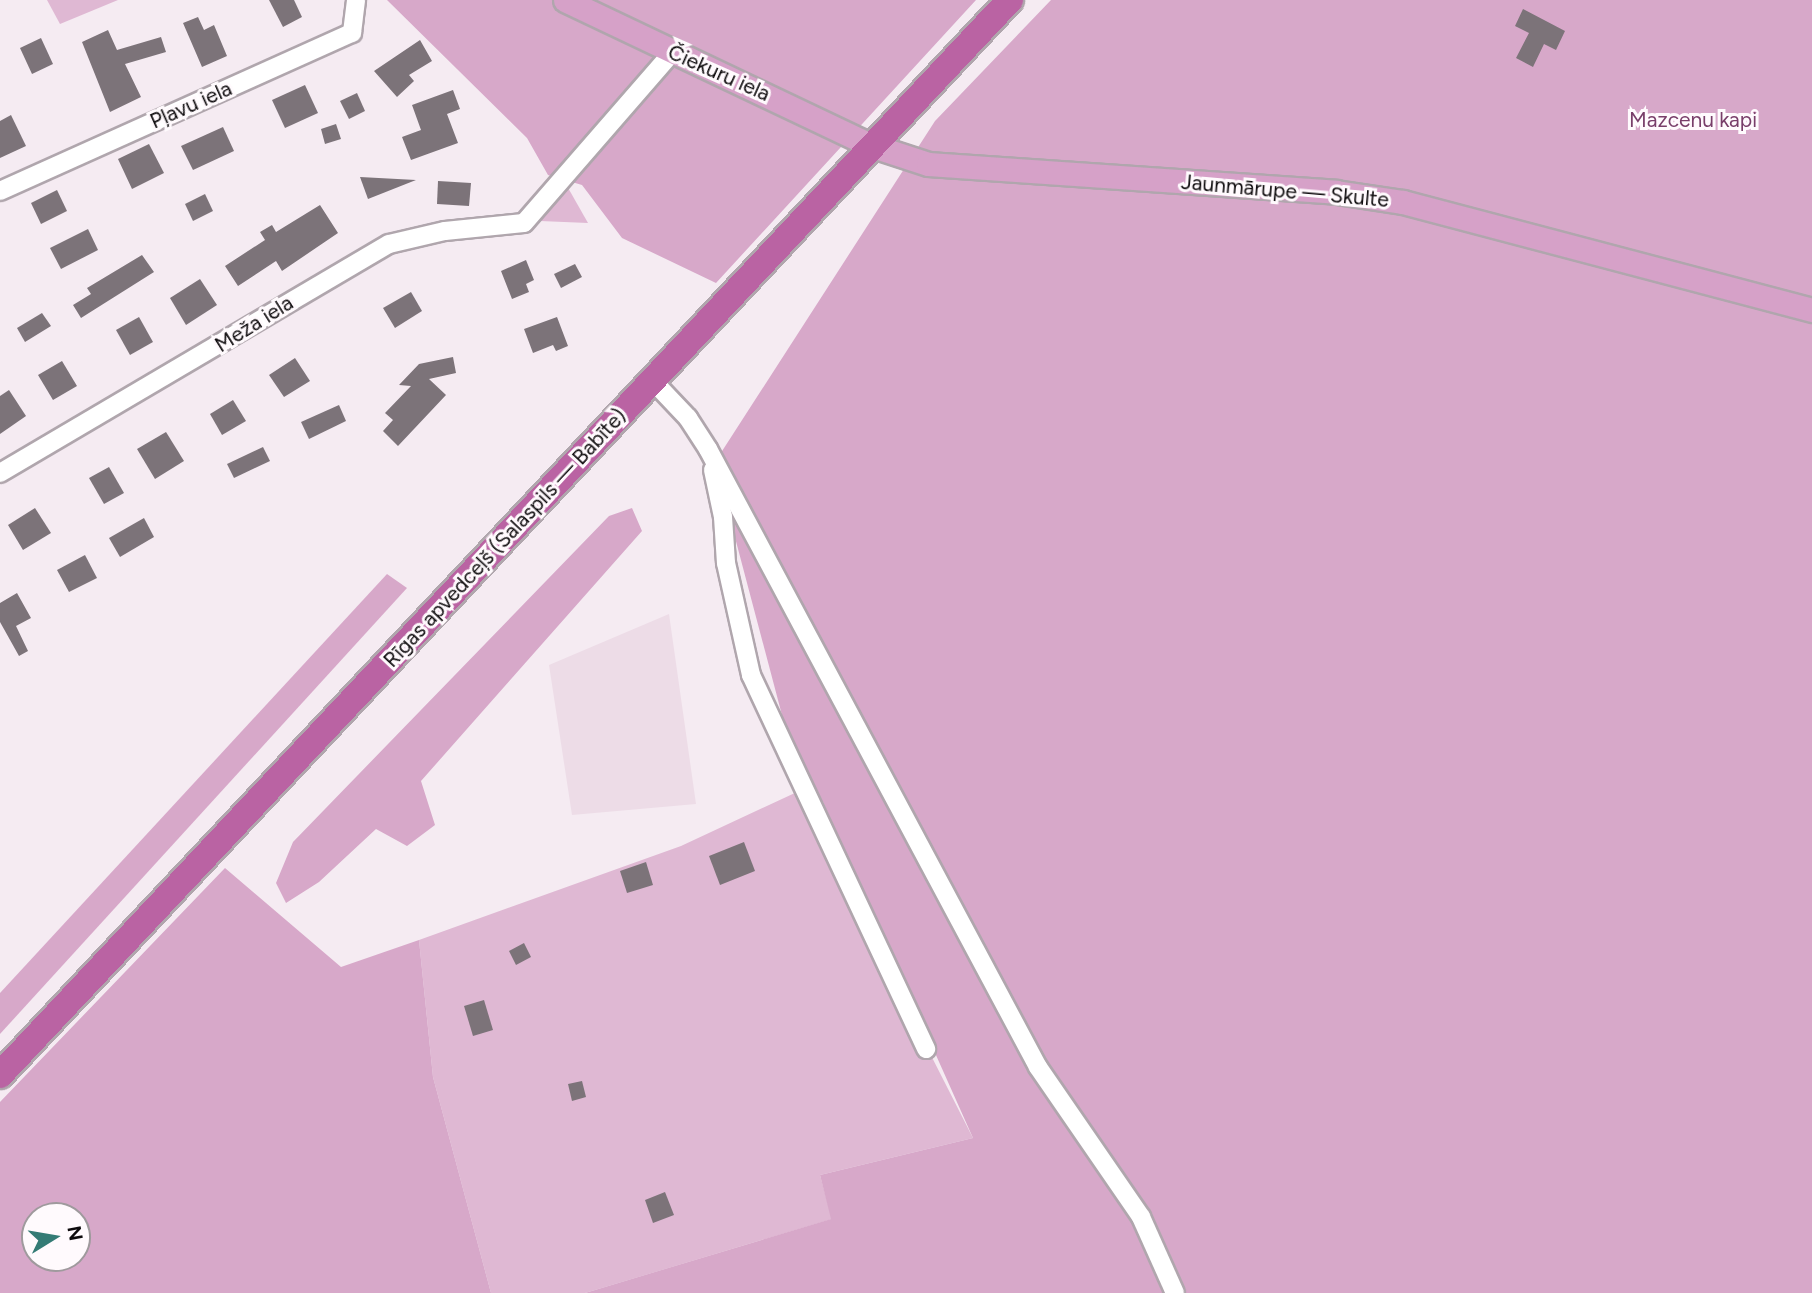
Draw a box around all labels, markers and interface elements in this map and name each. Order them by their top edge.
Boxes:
street label: Čiekuru iela [664,39,774,107]
street label: Pļavu iela [146,76,236,134]
park label: Mazcenu kapi [1629,107,1757,133]
street label: Jaunmārupe — Skulte [1180,169,1390,213]
street label: Meža iela [210,290,298,358]
street label: Rīgas apvedceļš (Salaspils — Babīte) [378,403,632,673]
north arrow [21,1202,91,1272]
text: N [62,1224,88,1243]

